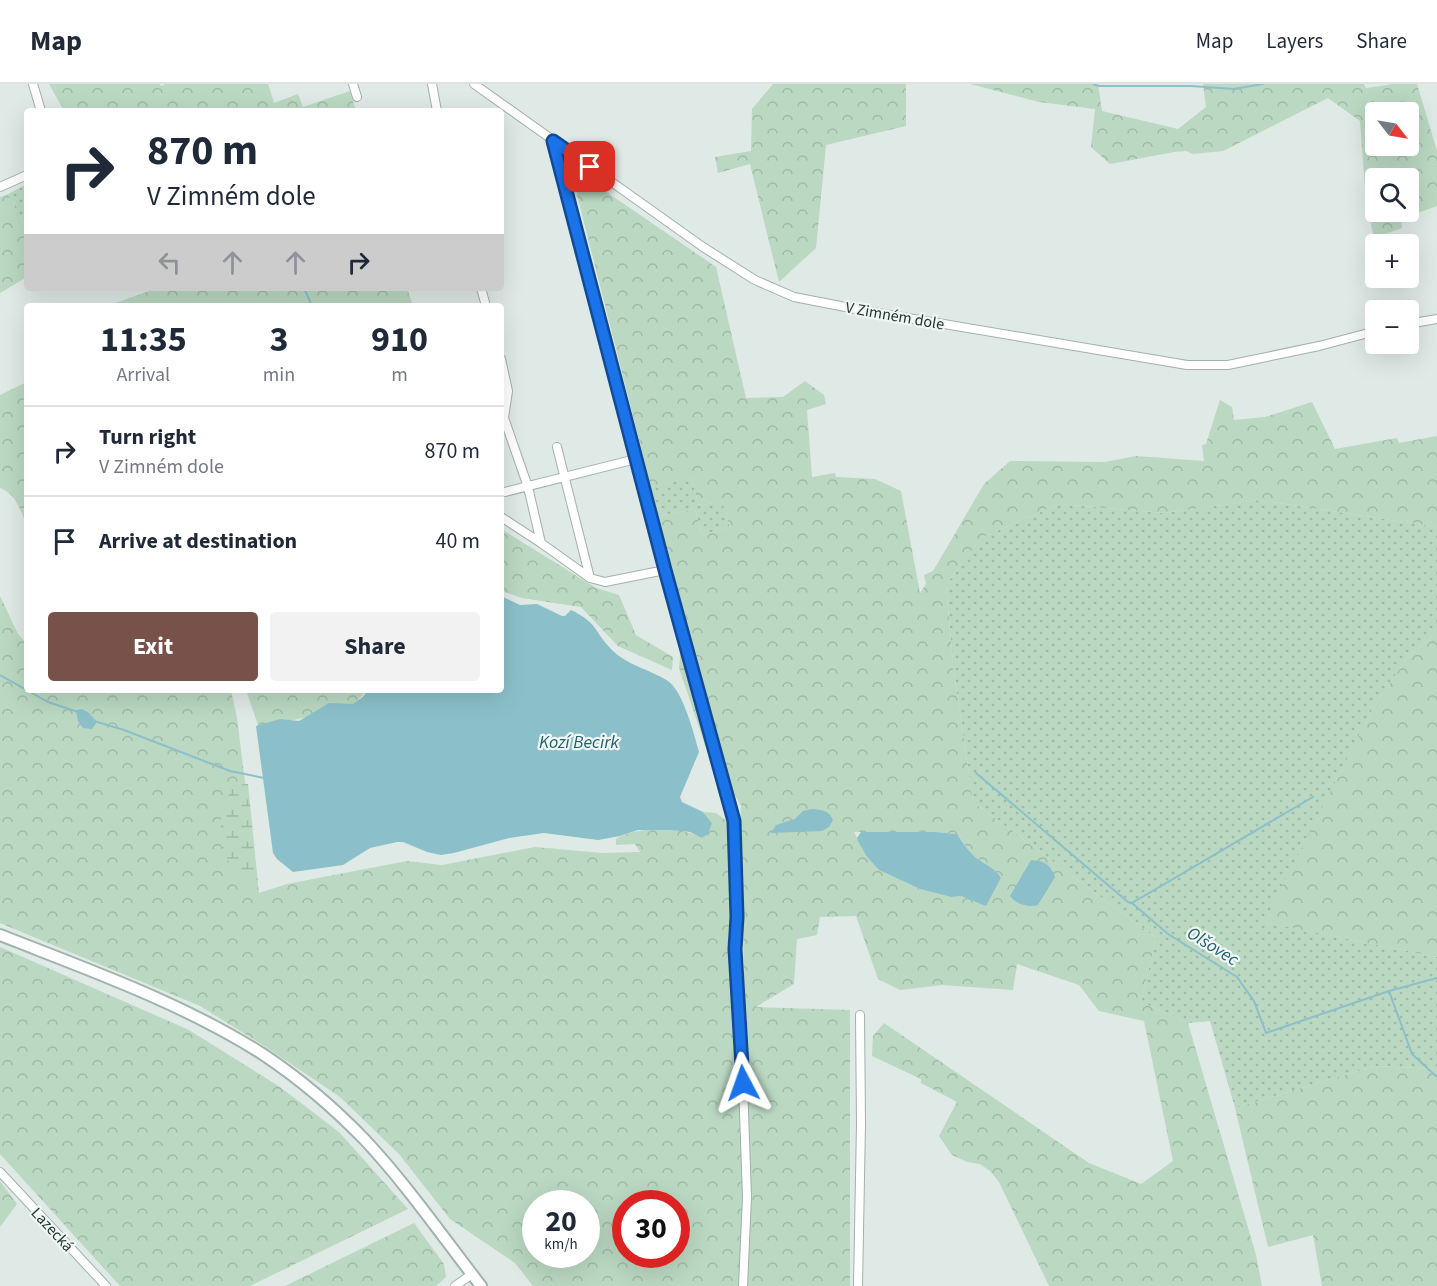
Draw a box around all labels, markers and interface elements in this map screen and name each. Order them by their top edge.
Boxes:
text: Map [30,21,82,61]
text: Map [1196,26,1233,56]
text: Layers [1266,26,1323,56]
text: Share [1356,26,1407,56]
north arrow [1365,102,1419,156]
map controls [1365,102,1419,354]
text: 870 m [147,121,258,181]
icon: right [48,132,126,210]
pin [564,141,615,192]
icon: arrive [573,150,606,183]
button: search [1365,168,1419,222]
text: V Zimném dole [147,177,316,216]
button: + [1365,234,1419,288]
icon: left [153,246,186,279]
icon: ahead [216,246,249,279]
icon: ahead [279,246,312,279]
icon: right [342,246,375,279]
street label: V Zimném dole [844,296,946,336]
button: − [1365,300,1419,354]
text: 11:35 [100,314,187,365]
text: 3 [269,314,288,365]
text: 910 [371,314,428,365]
text: Arrival [116,361,170,389]
text: min [263,361,295,389]
text: m [391,361,408,389]
text: Turn right [99,421,196,453]
icon: right [48,435,81,468]
text: 870 m [425,435,480,467]
text: V Zimném dole [99,453,224,481]
icon: arrive [48,525,81,558]
text: Arrive at destination [99,525,297,557]
text: 40 m [435,525,480,557]
button: Exit [48,612,258,681]
button: Share [270,612,480,681]
water label: Kozí Becirk [539,730,619,755]
water label: Olšovec [1182,921,1244,972]
position arrow [711,1051,775,1115]
speed limit sign: 30 [612,1190,690,1268]
text: 20 [545,1200,577,1243]
street label: Lazecká [26,1203,79,1257]
text: km/h [544,1234,578,1255]

